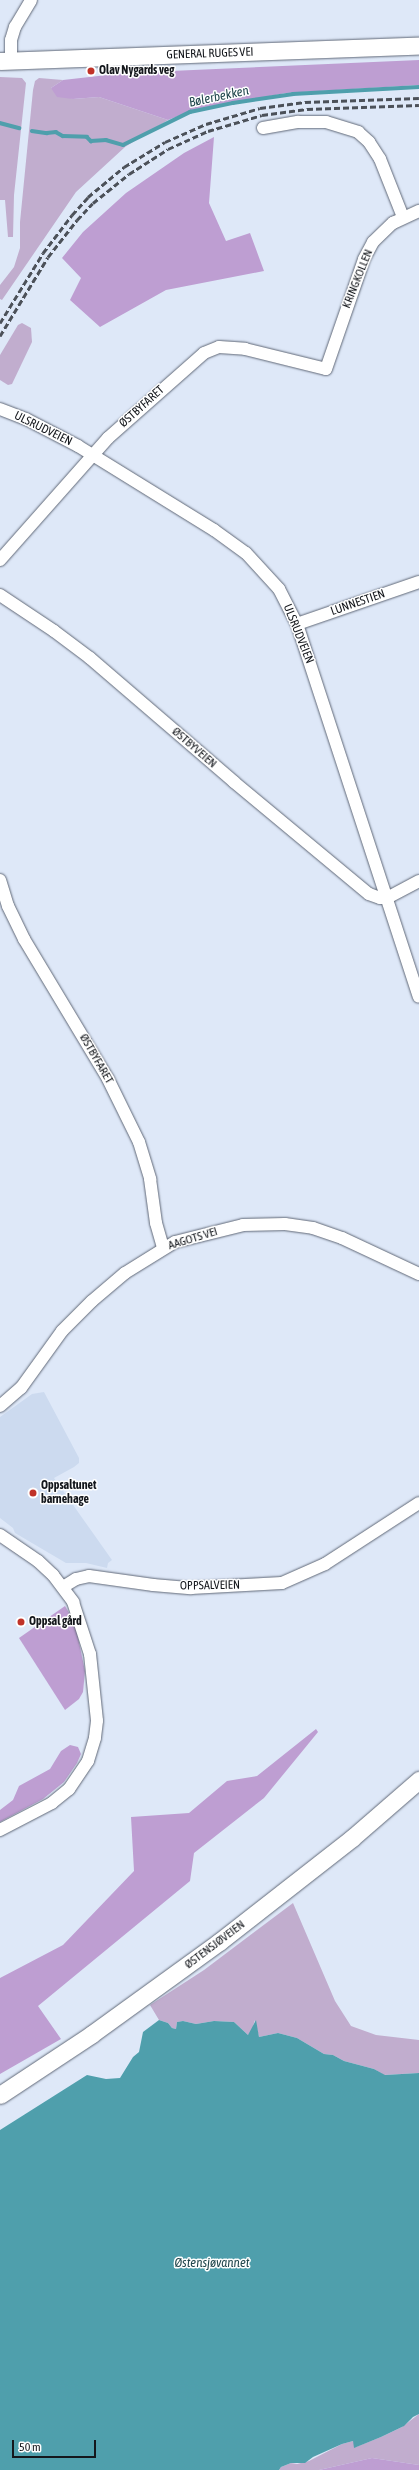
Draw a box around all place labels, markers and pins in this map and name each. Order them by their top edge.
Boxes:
place label: Olav Nygards veg [99,64,174,78]
marker: Olav Nygards veg [86,66,96,76]
place label: Oppsaltunet barnehage [41,1479,96,1507]
marker: Oppsaltunet barnehage [28,1488,38,1498]
place label: Oppsal gård [29,1615,82,1629]
marker: Oppsal gård [16,1617,26,1627]

